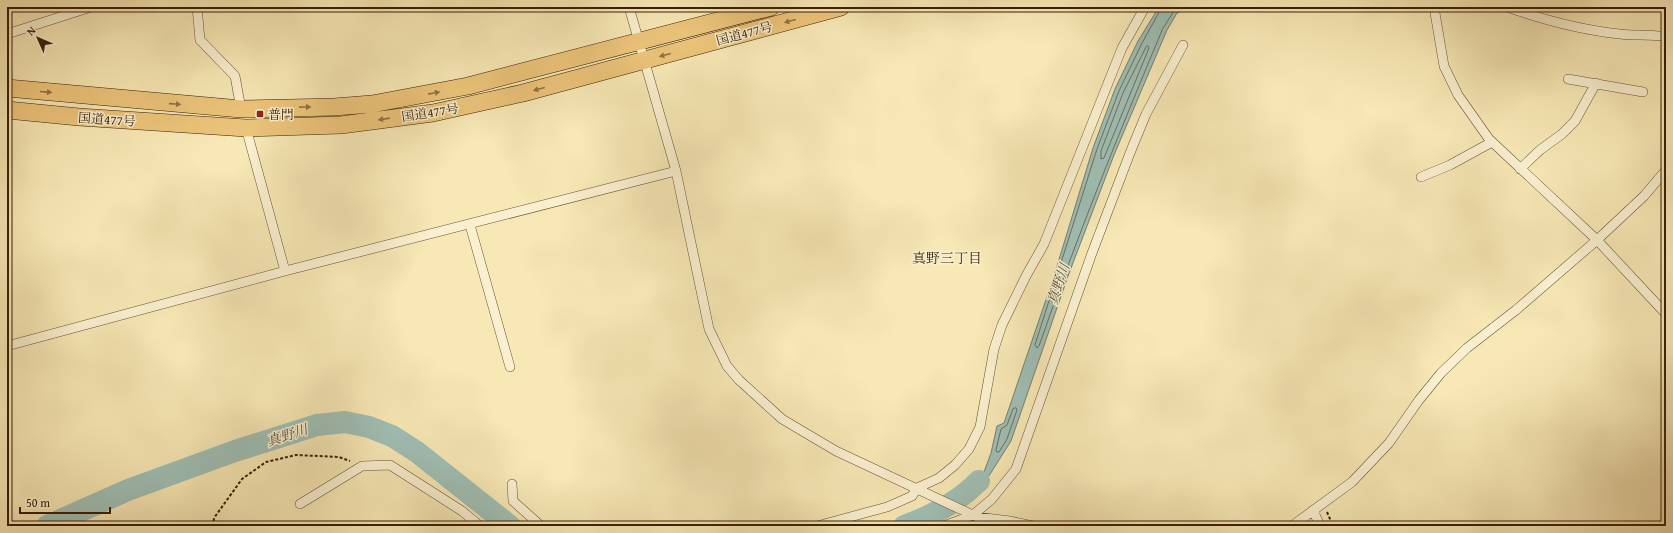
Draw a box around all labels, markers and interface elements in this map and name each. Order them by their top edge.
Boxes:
street label: 国道477号 [714,17,774,50]
north arrow [18,18,58,58]
one-way arrow [784,18,796,24]
text: N [23,22,40,39]
one-way arrow [658,52,670,58]
one-way arrow [533,86,545,92]
one-way arrow [40,89,52,95]
one-way arrow [428,90,440,96]
street label: 国道477号 [400,99,460,126]
one-way arrow [169,100,181,107]
one-way arrow [299,104,311,111]
place label: 普門 [268,105,294,124]
street label: 国道477号 [77,108,136,131]
marker: 普門 [255,109,265,119]
one-way arrow [378,116,390,122]
district label: 真野三丁目 [912,248,982,268]
water label: 真野川 [1042,259,1075,307]
water label: 真野川 [264,418,312,451]
scale bar [20,489,110,515]
text: 50 m [26,494,50,511]

